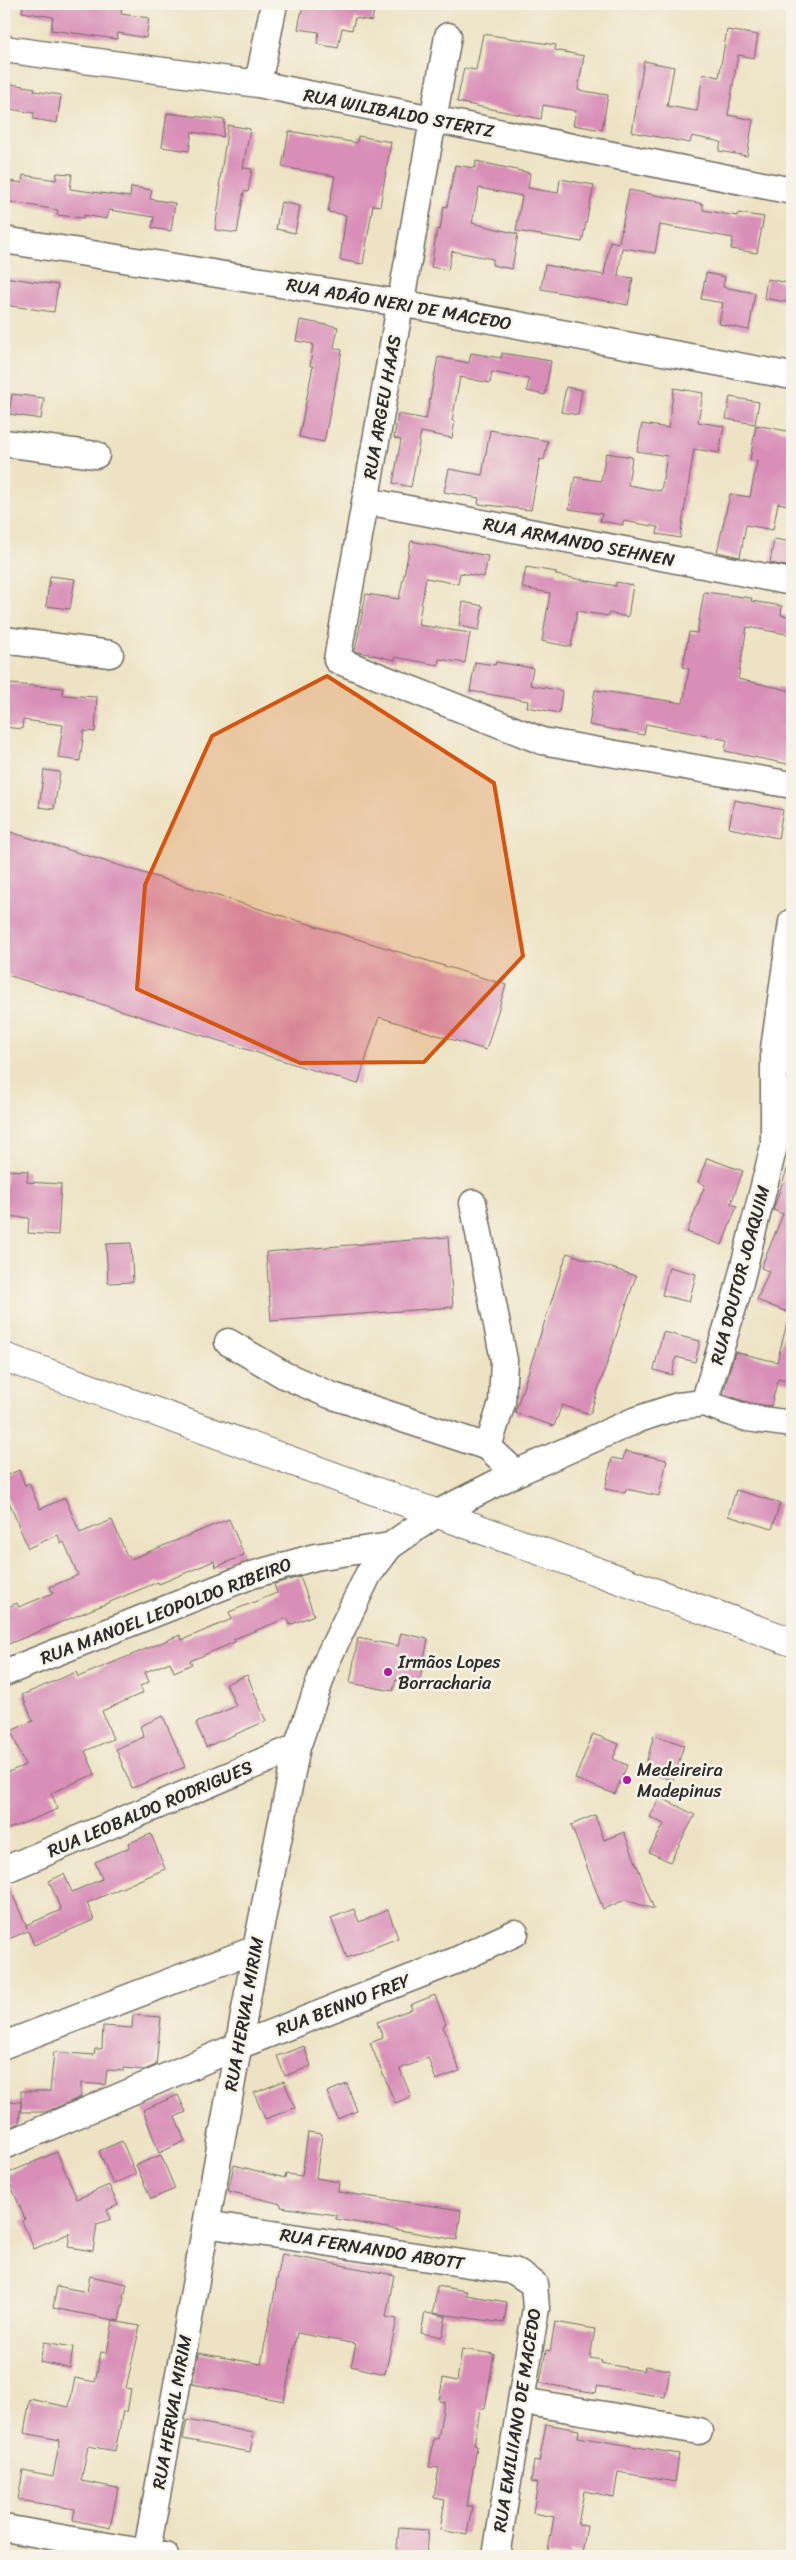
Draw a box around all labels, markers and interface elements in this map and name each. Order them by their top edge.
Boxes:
street label: RUA WILIBALDO STERTZ [301,79,498,147]
street label: RUA ADÃO NERI DE MACEDO [284,268,514,340]
street label: RUA ARGEU HAAS [354,332,410,482]
street label: RUA ARMANDO SEHNEN [480,508,678,576]
street label: RUA DOUTOR JOAQUIM [701,1181,779,1368]
street label: RUA MANOEL LEOPOLDO RIBEIRO [35,1548,297,1674]
place label: Irmãos Lopes Borracharia [397,1646,501,1699]
marker: Irmãos Lopes Borracharia [382,1666,394,1678]
street label: RUA LEOBALDO RODRIGUES [42,1751,258,1867]
place label: Medeireira Madepinus [637,1754,723,1807]
marker: Medeireira Madepinus [621,1774,633,1786]
street label: RUA HERVAL MIRIM [215,1934,273,2094]
street label: RUA BENNO FREY [271,1964,416,2045]
street label: RUA FERNANDO ABOTT [278,2219,467,2280]
street label: RUA EMILIIANO DE MACEDO [483,2306,551,2534]
street label: RUA HERVAL MIRIM [143,2332,201,2492]

